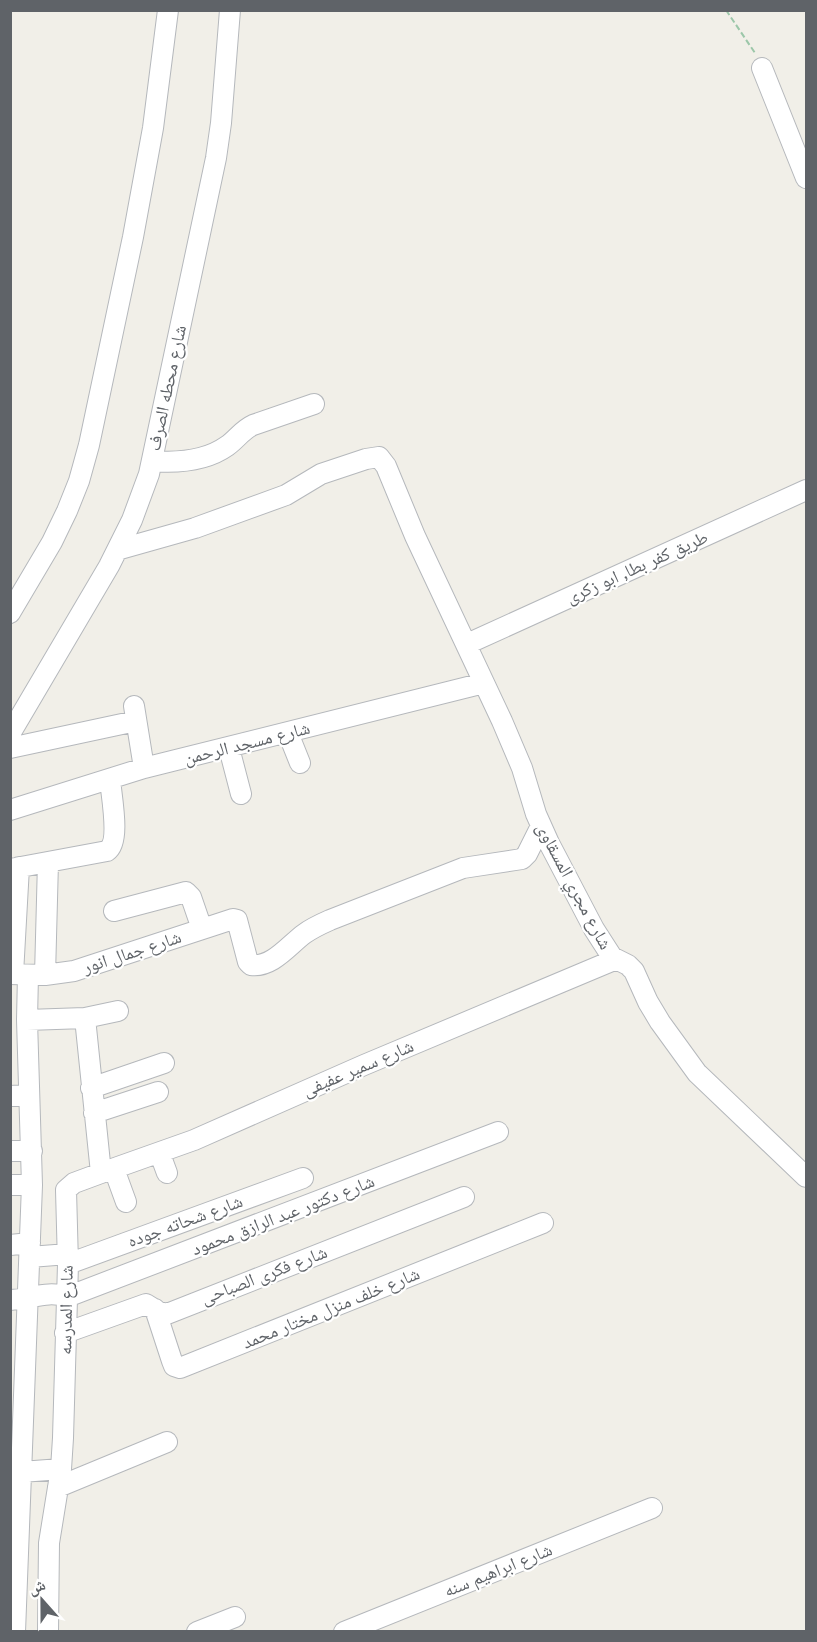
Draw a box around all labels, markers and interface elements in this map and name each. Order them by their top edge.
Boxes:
street label: شارع محطه الصرف [143,323,191,453]
street label: طريق كفر بطا, ابو زكرى [563,526,711,608]
street label: شارع مسجد الرحمن [182,717,312,769]
street label: شارع مجري المسقاوى [528,819,617,955]
street label: شارع جمال انور [79,926,184,979]
street label: شارع سمير عفيفى [299,1035,417,1101]
street label: شارع دكتور عبد الرازق محمود [188,1170,378,1260]
street label: شارع شحاته جوده [124,1190,246,1252]
street label: شارع فكرى الصباحى [198,1241,330,1309]
street label: شارع خلف منزل مختار محمد [239,1262,423,1354]
street label: شارع المدرسه [54,1265,78,1355]
street label: شارع ابراهيم سنه [441,1538,556,1603]
north arrow [12,1570,72,1630]
text: ش [25,1575,49,1599]

